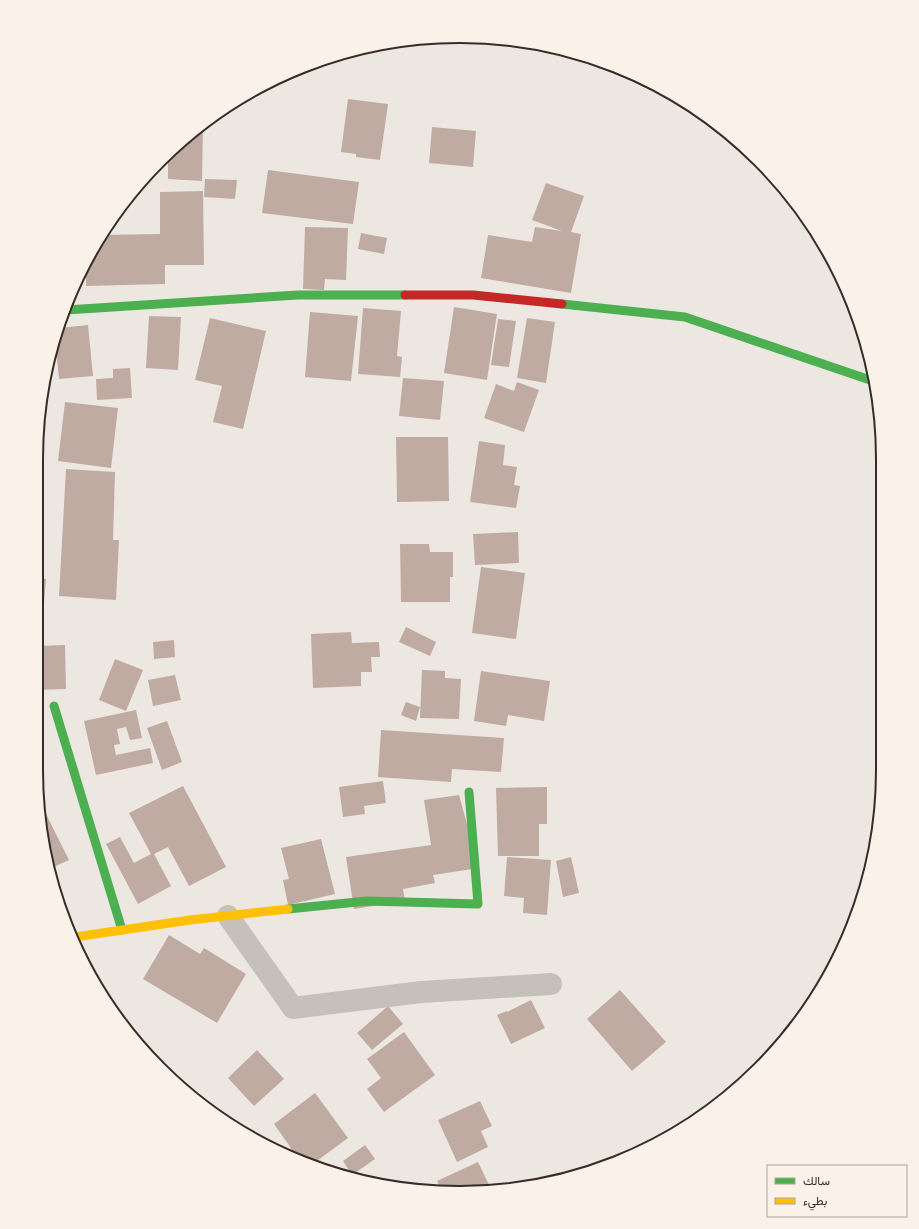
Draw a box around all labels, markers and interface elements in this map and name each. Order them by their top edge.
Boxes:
legend [767,1165,907,1217]
text: سالك [803,1173,830,1188]
text: بطيء [803,1193,827,1211]

